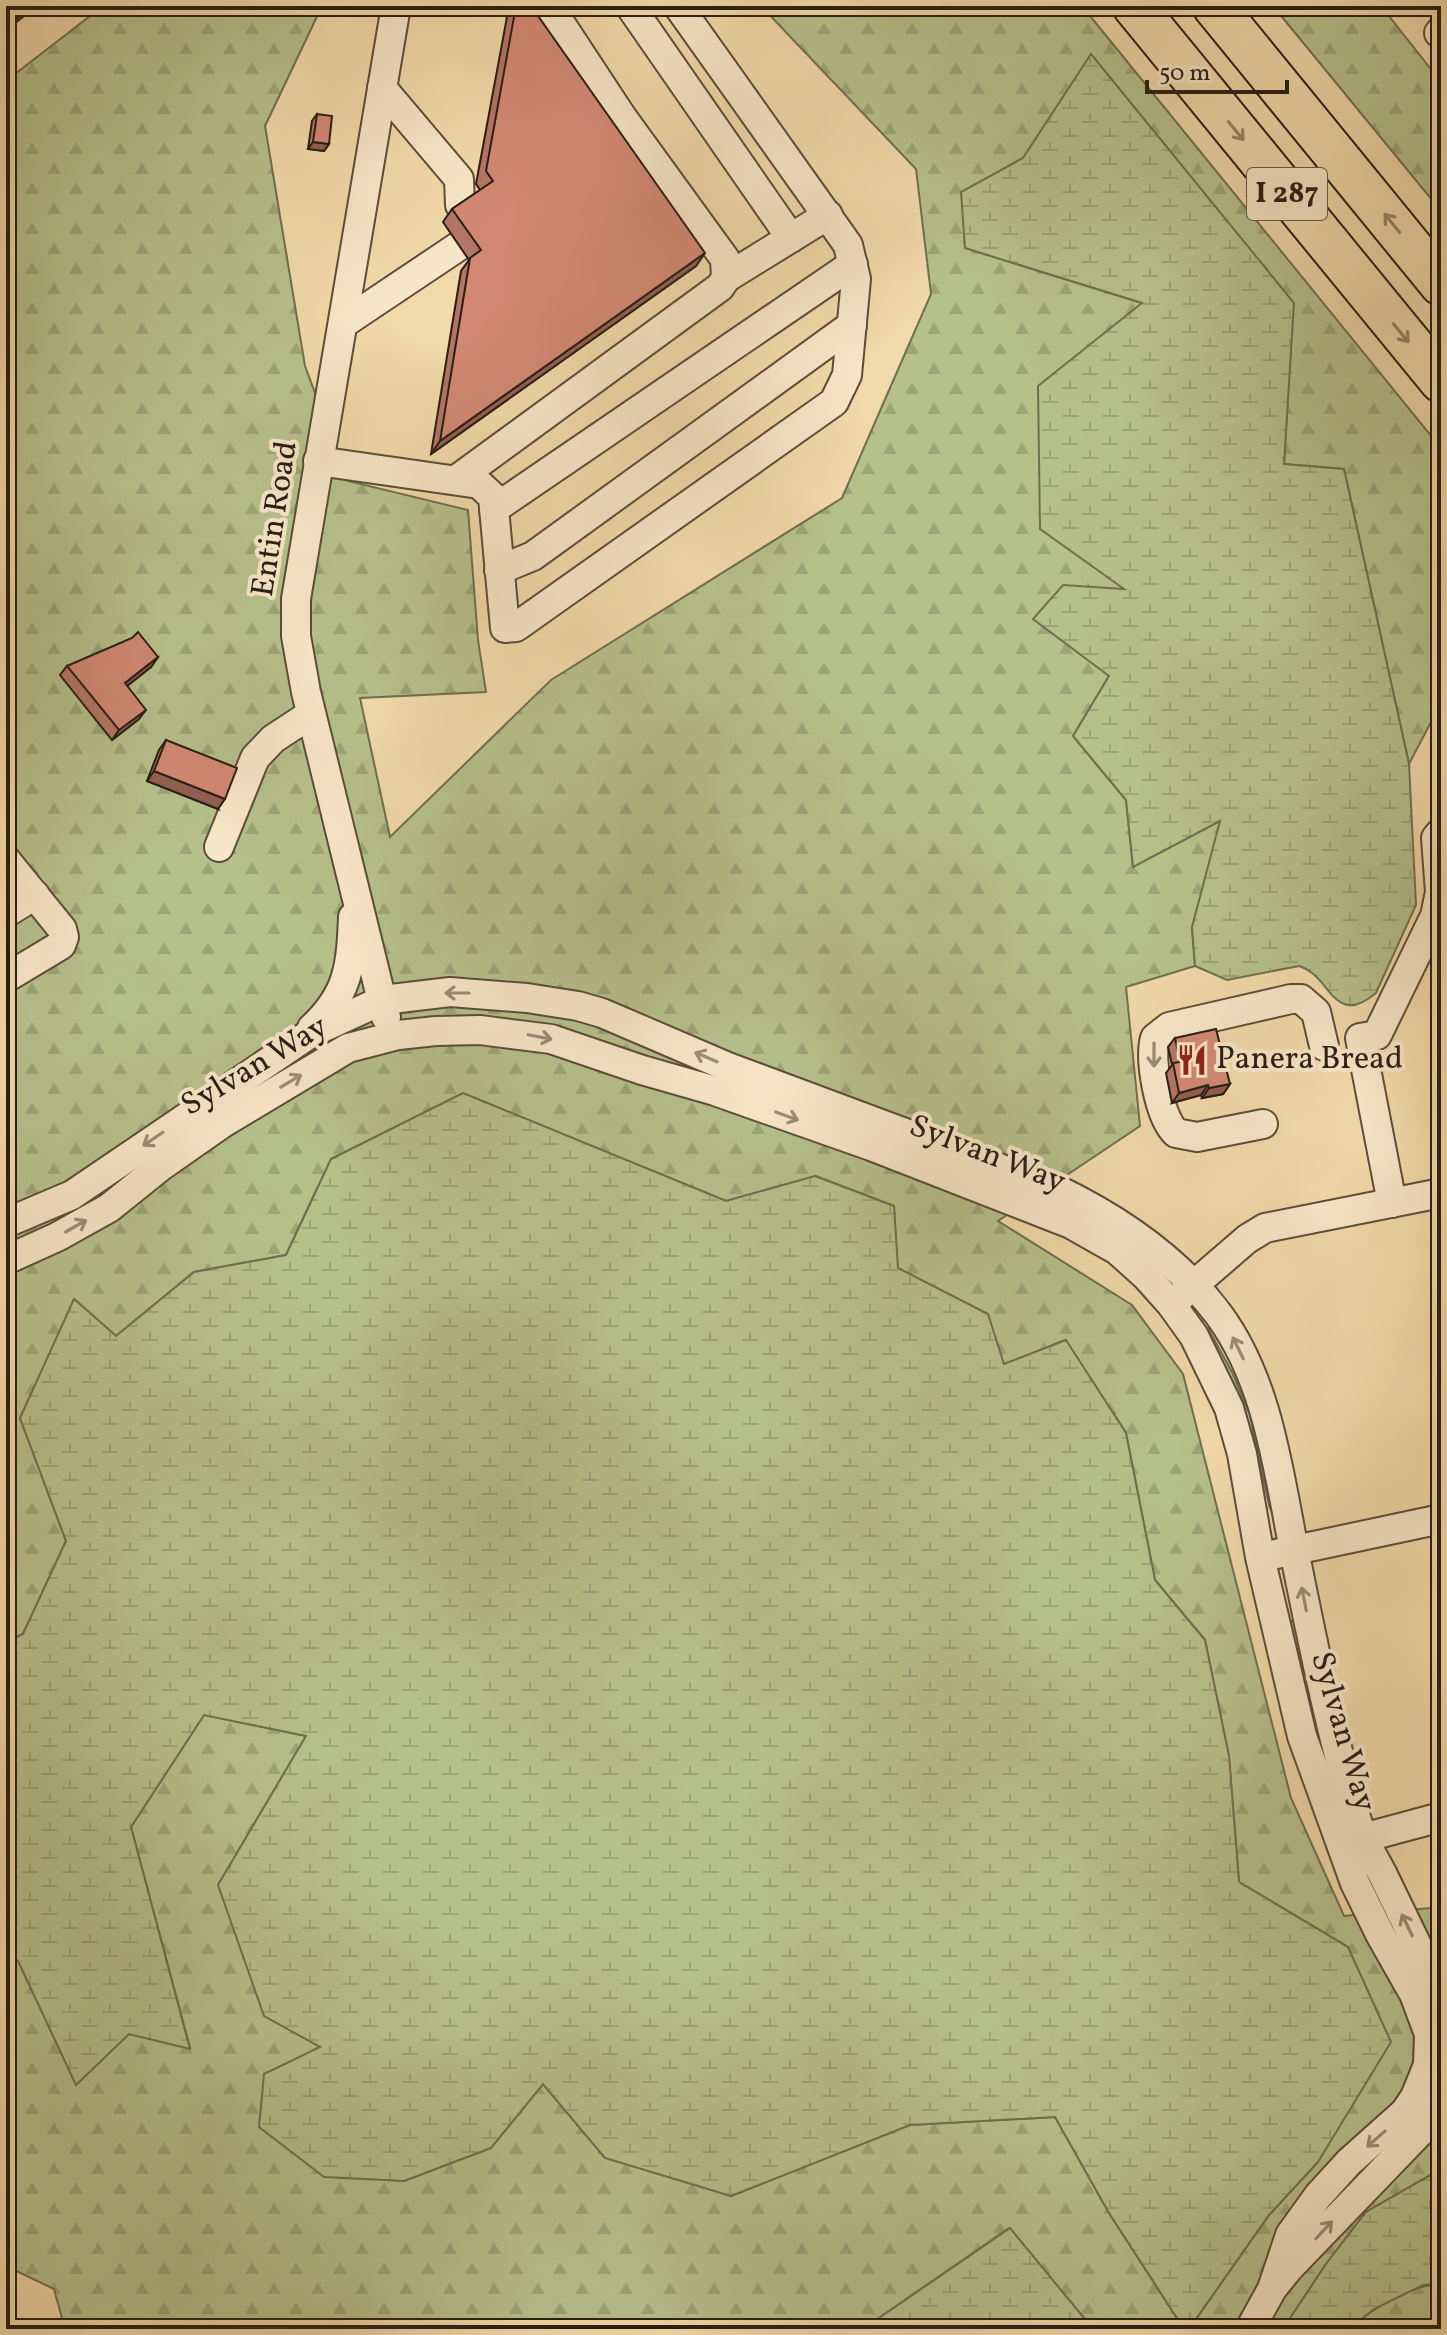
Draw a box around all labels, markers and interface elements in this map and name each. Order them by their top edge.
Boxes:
scale bar [1147,44,1287,94]
text: 50 m [1159,57,1211,91]
one-way arrow [1227,121,1245,142]
road number: I 287 [1247,168,1327,220]
one-way arrow [1383,213,1401,234]
one-way arrow [1392,322,1410,342]
street label: Entin Road [242,438,310,600]
one-way arrow [444,985,471,1001]
street label: Sylvan Way [173,1006,337,1128]
one-way arrow [527,1030,552,1045]
place label: Panera Bread [1216,1038,1403,1082]
one-way arrow [1147,1041,1162,1068]
restaurant icon: Panera Bread [1175,1043,1209,1077]
one-way arrow [694,1049,719,1064]
one-way arrow [279,1072,302,1088]
street label: Sylvan Way [903,1105,1071,1205]
one-way arrow [774,1110,799,1125]
one-way arrow [142,1131,164,1147]
one-way arrow [64,1218,87,1234]
one-way arrow [1230,1337,1245,1361]
one-way arrow [1296,1587,1311,1612]
street label: Sylvan Way [1298,1647,1386,1817]
one-way arrow [1399,1914,1414,1938]
one-way arrow [1367,2130,1387,2148]
one-way arrow [1314,2220,1333,2240]

